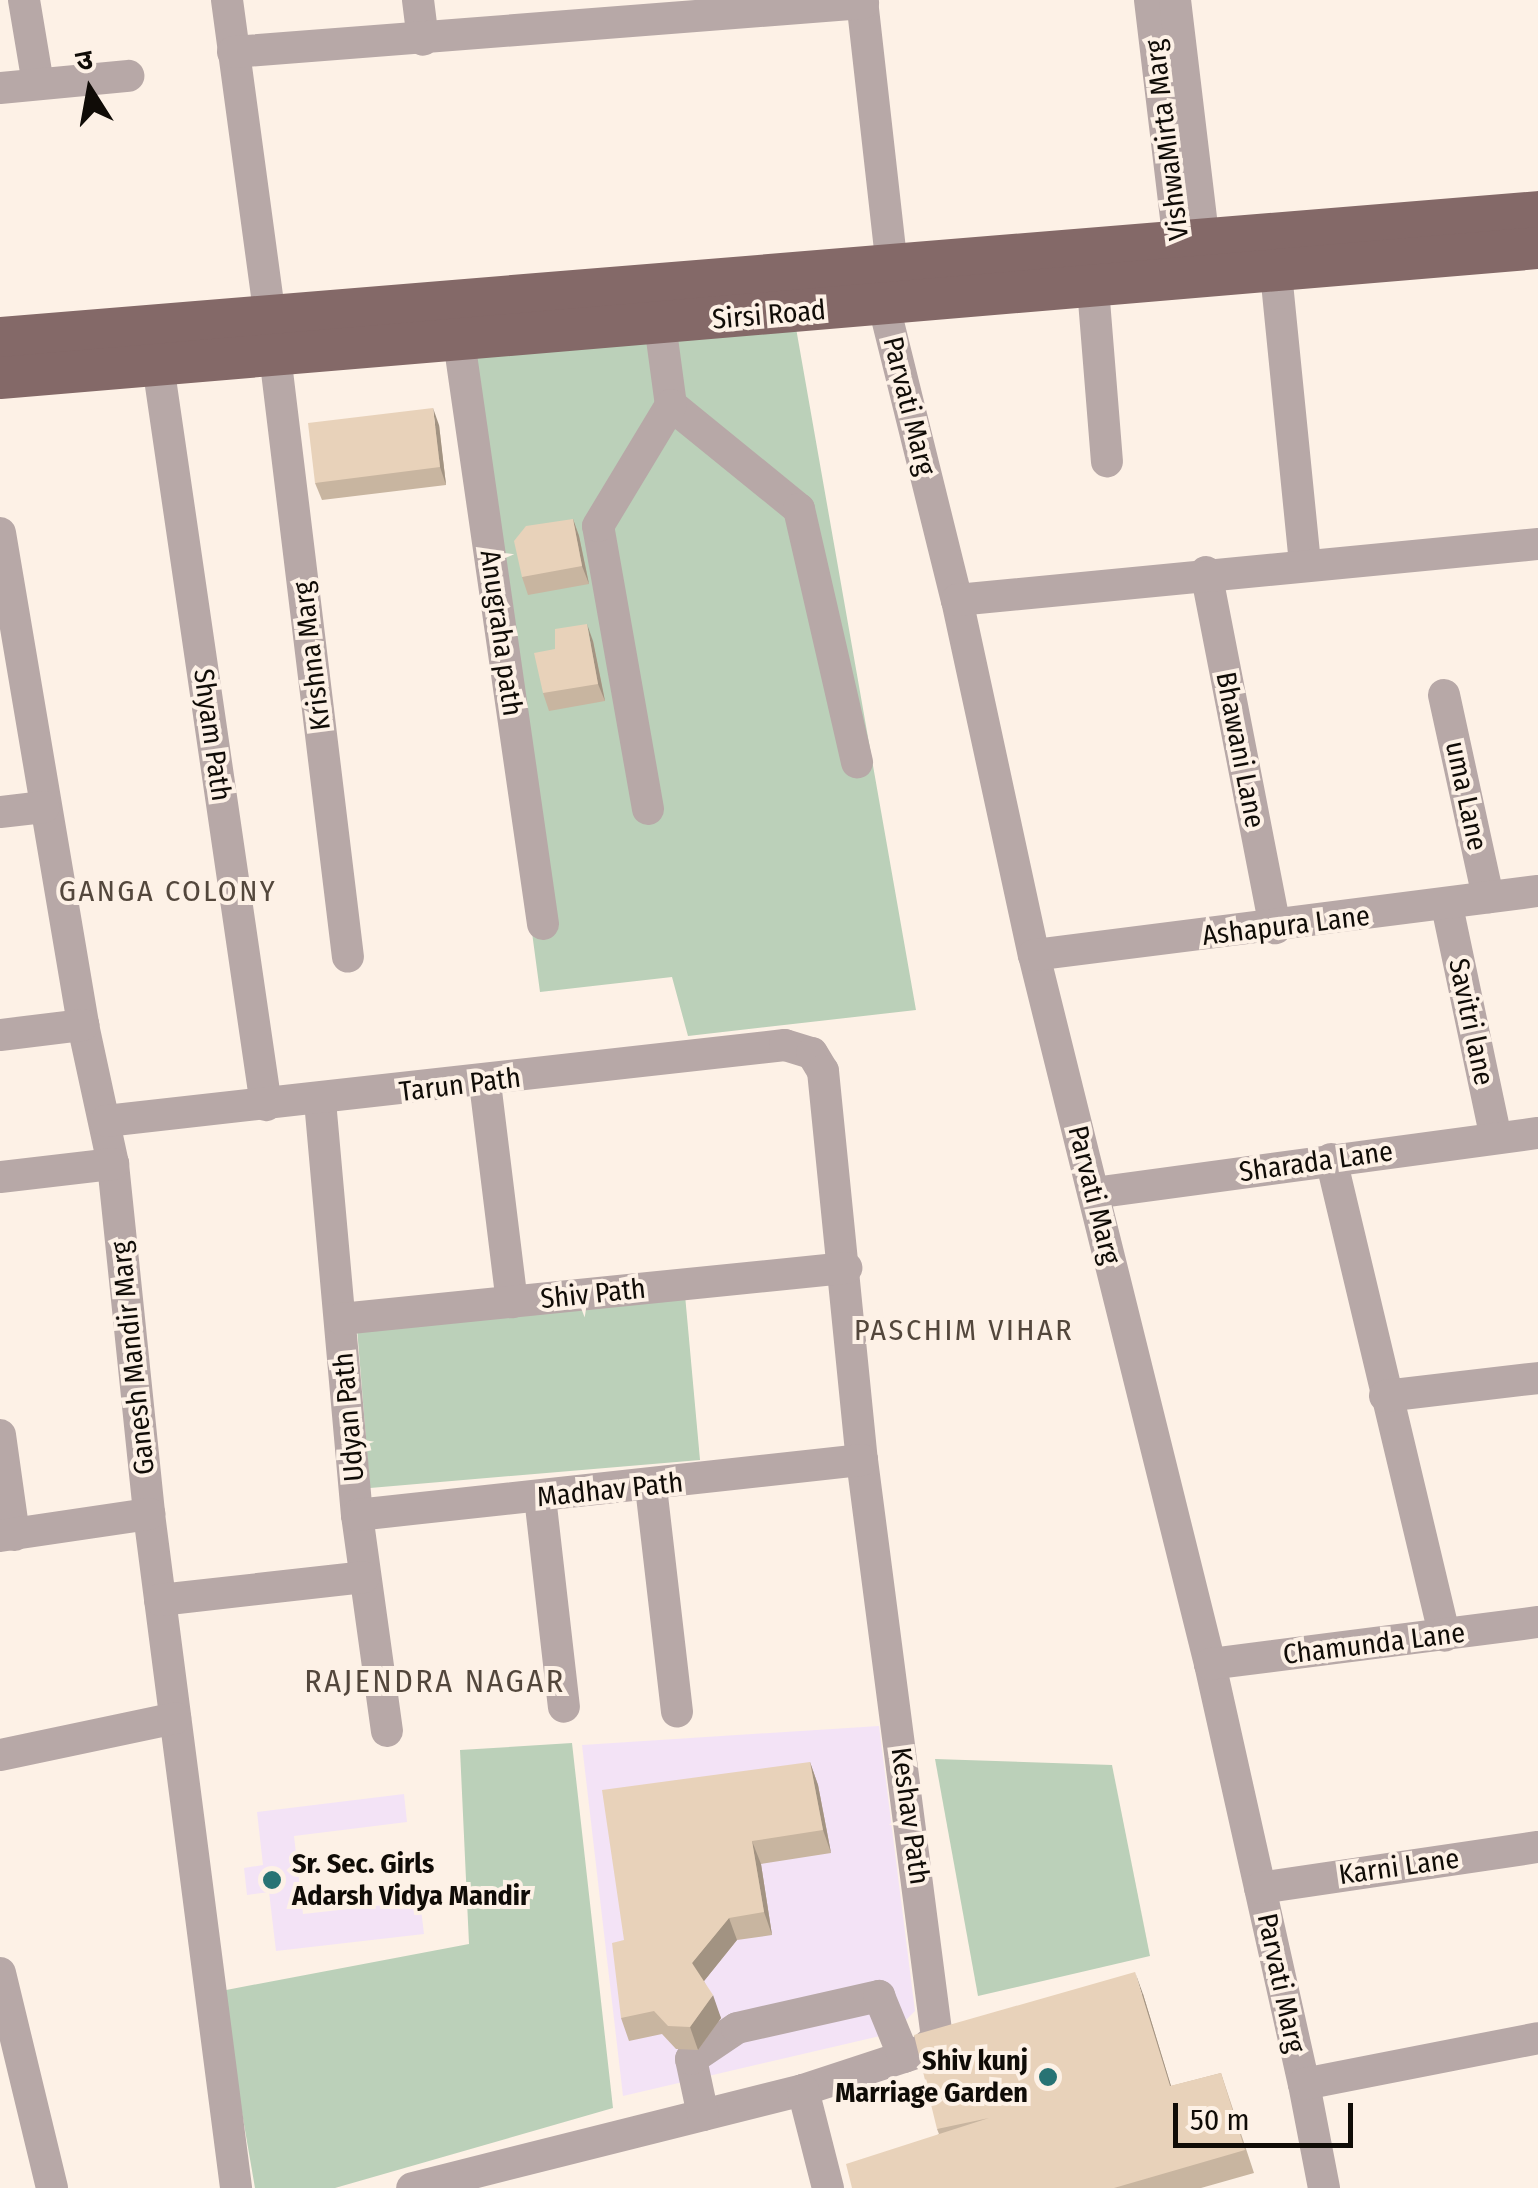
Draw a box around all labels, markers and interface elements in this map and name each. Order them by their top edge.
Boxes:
street label: VishwaMirta Marg [1138,38,1196,242]
north arrow [40,40,140,140]
text: उ [73,42,95,78]
street label: Sirsi Road [711,293,827,337]
street label: Parvati Marg [876,333,942,479]
street label: Anugraha path [473,548,529,718]
street label: Krishna Marg [286,580,338,732]
street label: Shyam Path [186,667,238,803]
street label: Bhawani Lane [1208,669,1272,831]
street label: uma Lane [1438,738,1494,854]
district label: GANGA COLONY [59,873,277,909]
street label: Ashapura Lane [1200,899,1372,953]
street label: Savitri lane [1441,956,1501,1088]
street label: Tarun Path [397,1061,523,1109]
street label: Parvati Marg [1061,1122,1127,1268]
street label: Sharada Lane [1237,1135,1395,1189]
street label: Ganesh Mandir Marg [104,1240,162,1476]
street label: Shiv Path [539,1272,647,1316]
district label: PASCHIM VIHAR [854,1312,1074,1348]
street label: Udyan Path [327,1351,371,1483]
street label: Madhav Path [535,1466,685,1514]
street label: Chamunda Lane [1281,1616,1467,1672]
district label: RAJENDRA NAGAR [304,1662,566,1700]
street label: Keshav Path [884,1745,936,1887]
street label: Karni Lane [1337,1842,1461,1892]
place label: Sr. Sec. Girls Adarsh Vidya Mandir [292,1847,530,1913]
marker: Sr. Sec. Girls Adarsh Vidya Mandir [261,1869,283,1891]
street label: Parvati Marg [1250,1910,1312,2056]
place label: Shiv kunj Marriage Garden [835,2044,1028,2110]
marker: Shiv kunj Marriage Garden [1037,2066,1059,2088]
scale bar [1178,2083,1358,2145]
text: 50 m [1190,2102,1250,2138]

